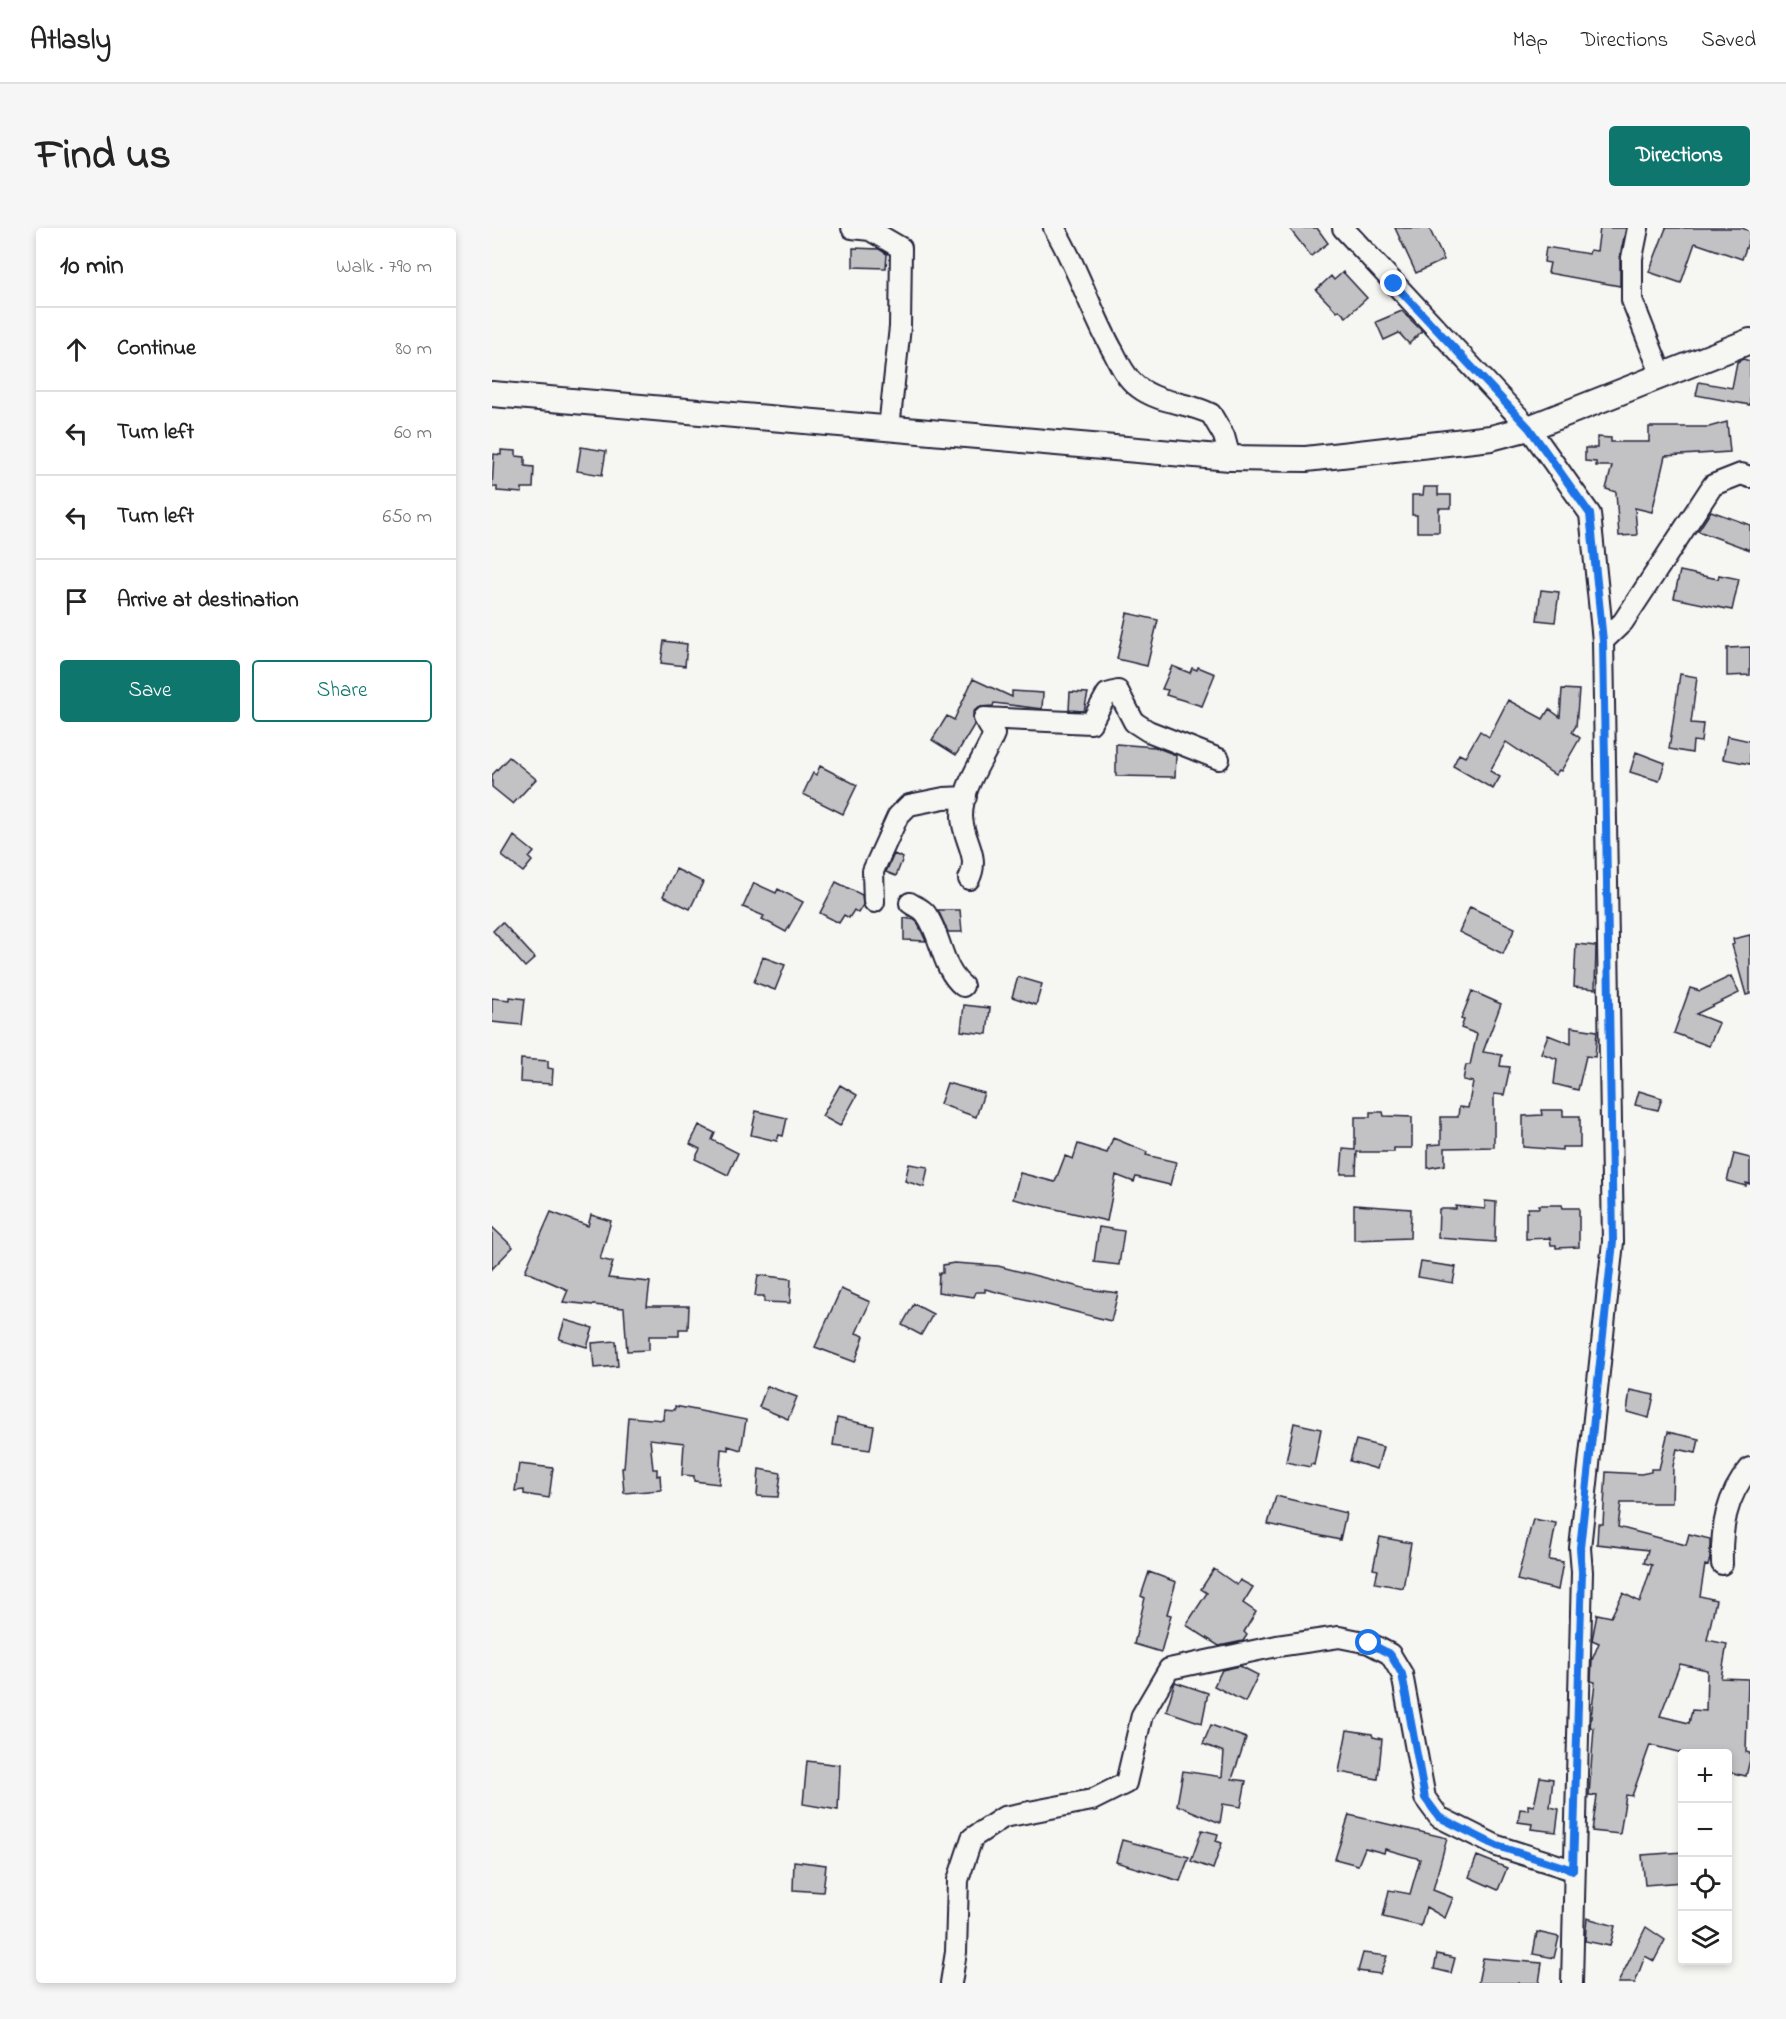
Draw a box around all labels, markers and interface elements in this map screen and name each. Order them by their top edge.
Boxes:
text: Atlasly [30,21,111,62]
text: Map [1512,26,1548,56]
text: Directions [1581,26,1668,56]
text: Saved [1701,26,1756,56]
text: Find us [36,126,171,187]
button: Directions [1609,126,1750,186]
text: 10 min [60,248,124,286]
text: Walk · 790 m [336,253,432,282]
route end [1380,270,1406,296]
icon: ahead [60,333,93,366]
text: Continue [117,333,196,365]
text: 80 m [395,335,432,364]
icon: left [60,417,93,450]
text: Turn left [117,417,194,449]
text: 60 m [394,419,432,448]
icon: left [60,501,93,534]
text: Turn left [117,501,194,533]
text: 650 m [383,503,432,532]
icon: arrive [60,585,93,618]
text: Arrive at destination [117,585,299,617]
button: Save [60,660,240,722]
button: Share [252,660,432,722]
route start [1355,1629,1381,1655]
map controls [1678,1749,1732,1965]
button: + [1678,1749,1732,1803]
button: − [1678,1803,1732,1857]
button: locate [1678,1857,1732,1911]
button: layers [1678,1911,1732,1965]

